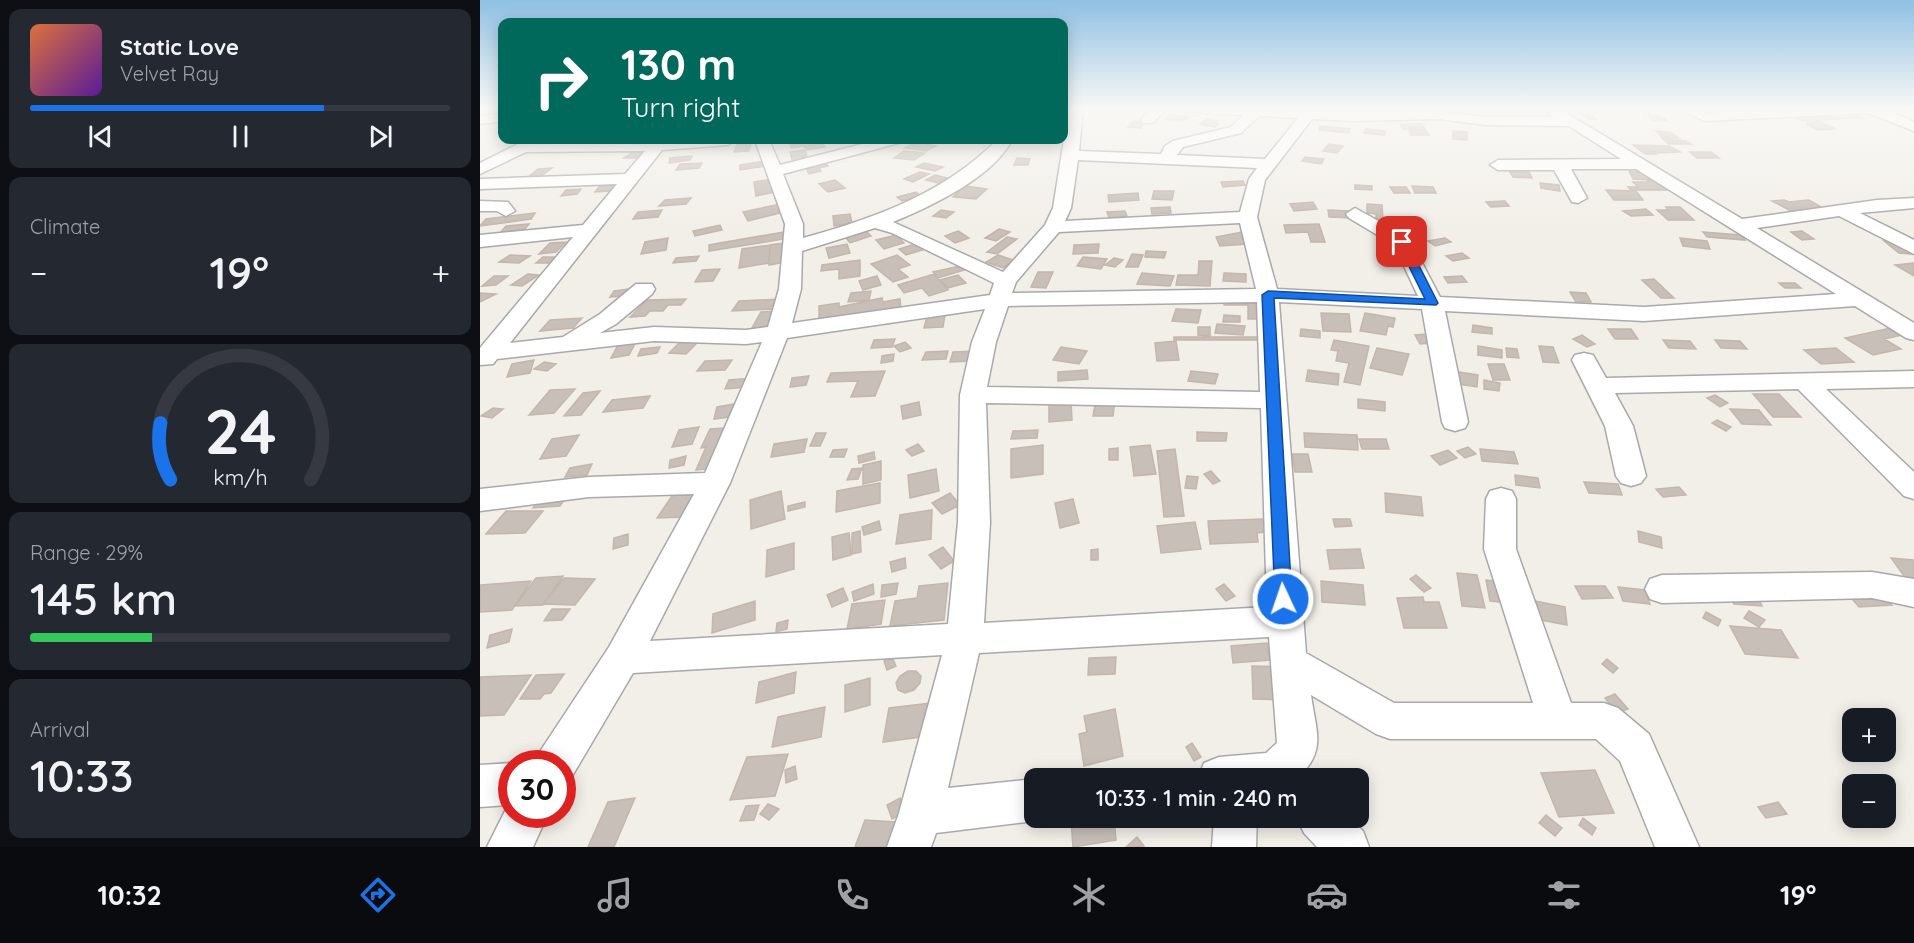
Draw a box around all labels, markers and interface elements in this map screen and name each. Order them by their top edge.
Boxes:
text: Static Love [120,33,239,61]
text: 130 m [621,38,736,91]
icon: right [522,42,600,120]
text: Velvet Ray [120,61,219,86]
text: Turn right [621,90,740,124]
icon: previous [84,120,117,153]
icon: pause [224,120,257,153]
icon: next [364,120,397,153]
text: Climate [30,214,100,239]
pin [1376,216,1427,267]
icon: arrive [1385,225,1418,258]
text: 19° [210,244,269,300]
text: − [30,252,47,293]
text: + [431,252,450,293]
text: 24 [204,393,276,471]
text: km/h [213,465,267,491]
text: Range · 29% [30,540,143,565]
position arrow [1251,567,1315,631]
text: 145 km [30,570,177,626]
map controls [1842,708,1896,828]
button: + [1842,708,1896,762]
text: Arrival [30,717,90,742]
text: 10:33 [30,747,134,803]
speed limit sign: 30 [498,750,576,828]
button: − [1842,774,1896,828]
text: 10:33 · 1 min · 240 m [1096,784,1297,812]
icon: directions [357,874,399,916]
icon: music [594,874,636,916]
icon: phone [831,874,873,916]
icon: climate [1068,874,1110,916]
icon: car [1306,874,1348,916]
icon: filters [1543,874,1585,916]
text: 10:32 [98,878,162,912]
text: 19° [1780,878,1816,912]

